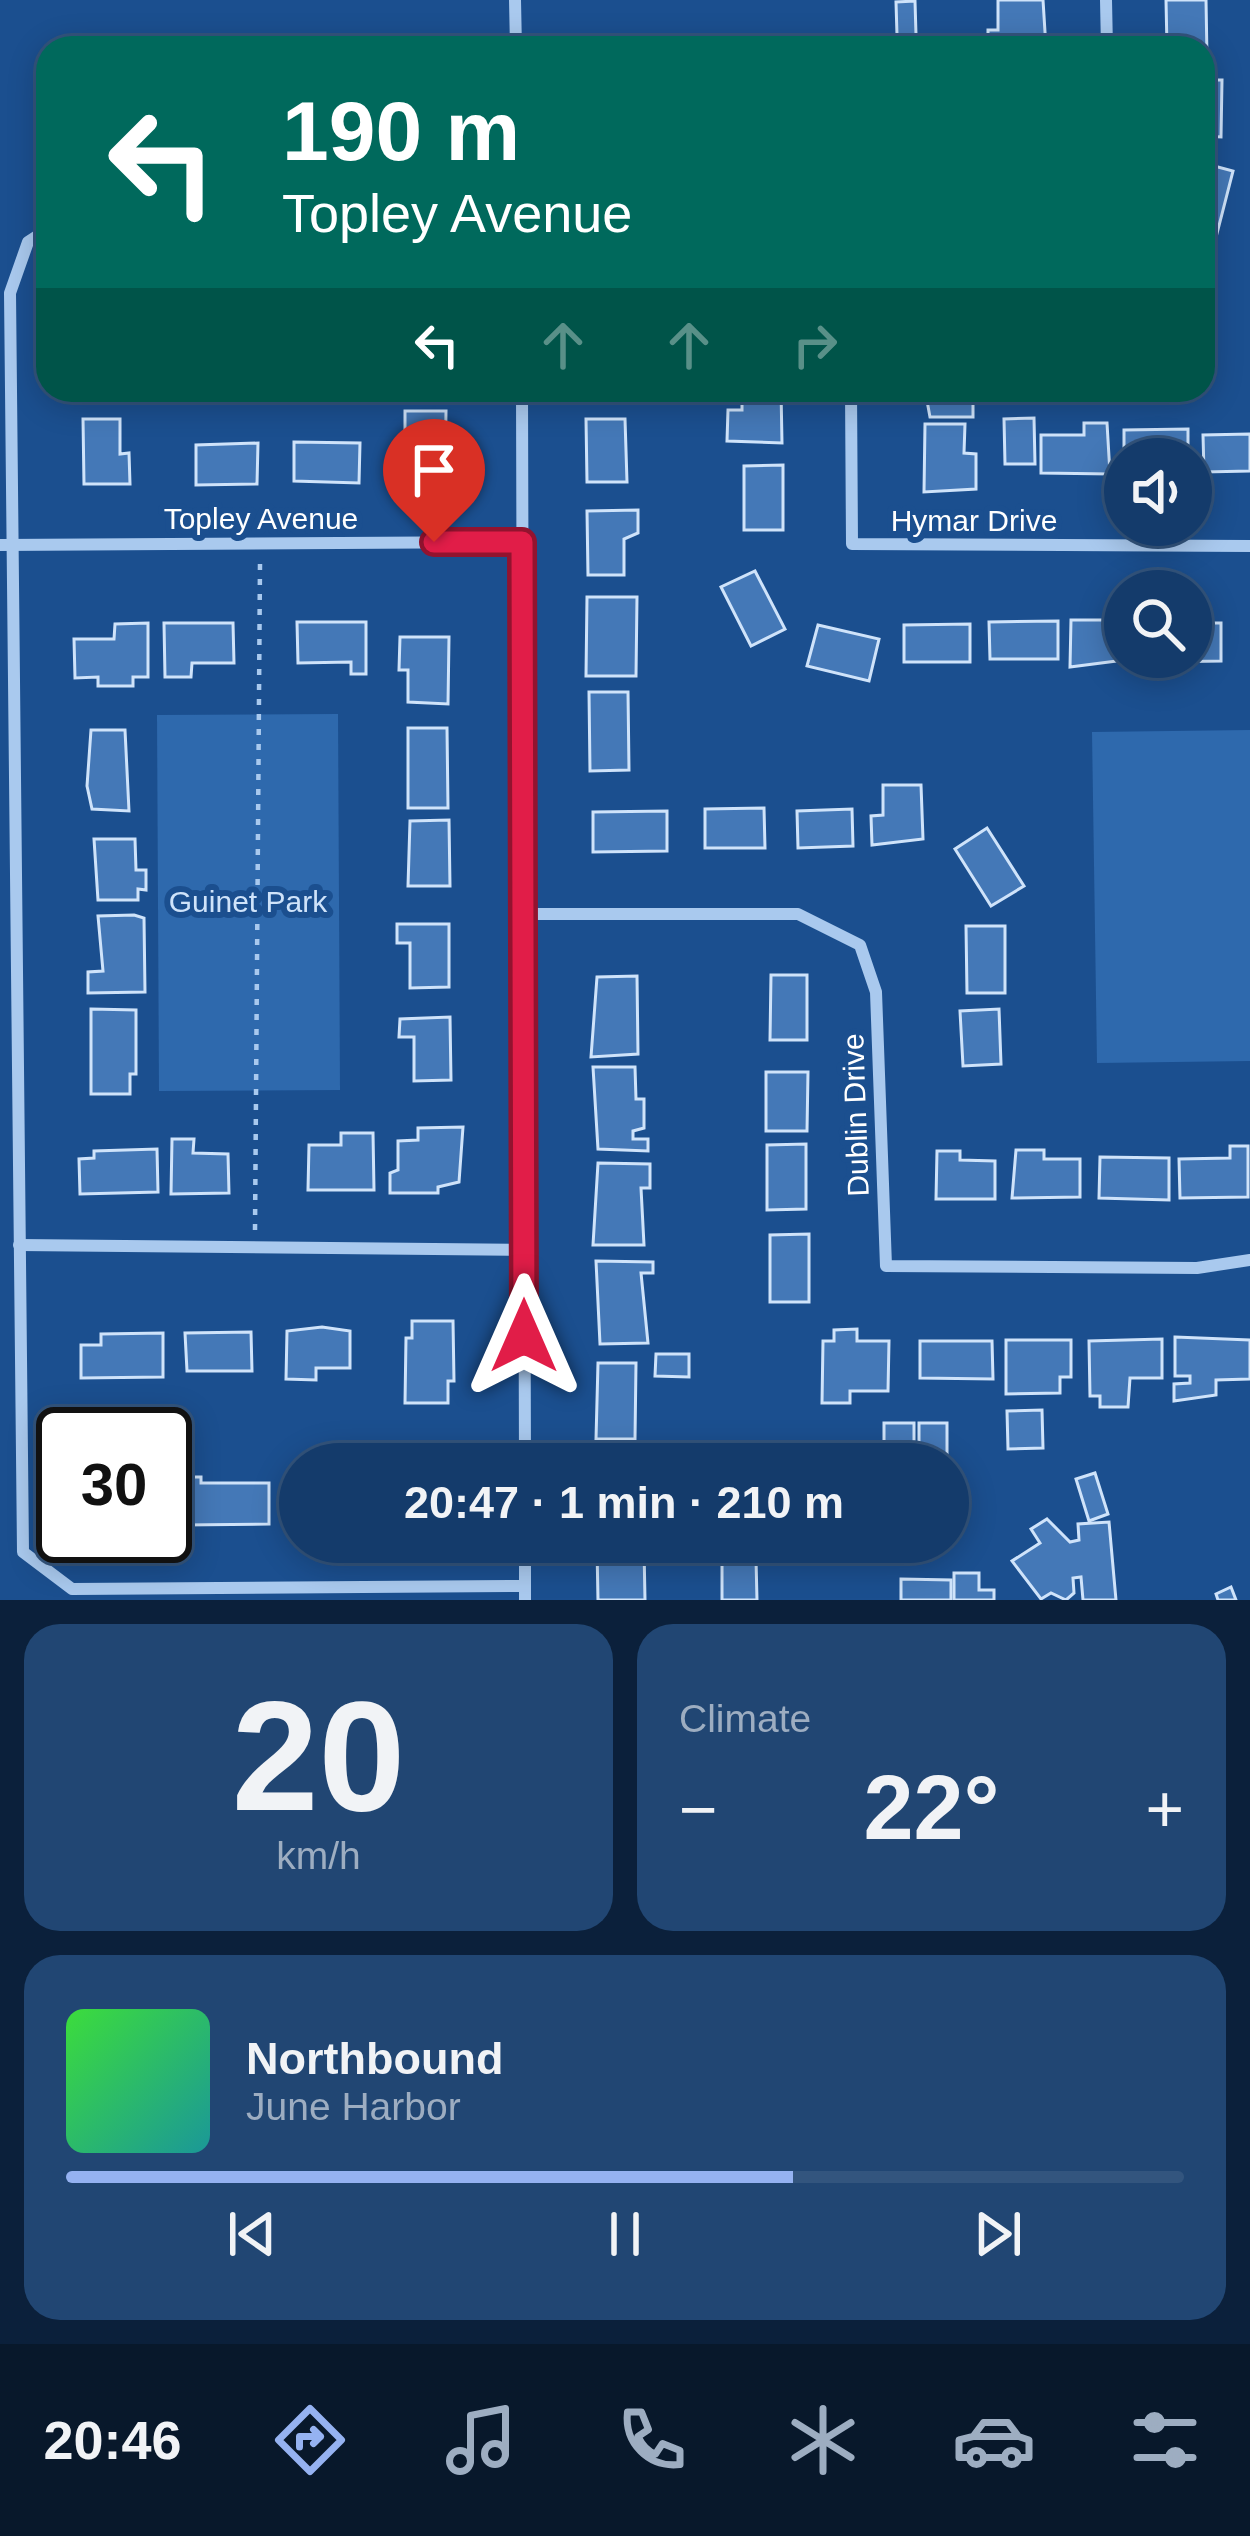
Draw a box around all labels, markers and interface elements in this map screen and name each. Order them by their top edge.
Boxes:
icon: left [84,84,240,240]
text: 190 m [282,84,520,178]
text: Topley Avenue [282,183,632,243]
icon: left [404,312,470,378]
icon: ahead [530,312,596,378]
icon: ahead [656,312,722,378]
icon: right [782,312,848,378]
pin [383,419,485,542]
icon: arrive [401,437,467,503]
map controls [1104,438,1212,678]
button: sound [1104,438,1212,546]
street label: Topley Avenue [164,502,358,535]
street label: Hymar Drive [891,504,1057,537]
button: search [1104,570,1212,678]
park label: Guinet Park [169,885,328,918]
street label: Dublin Drive [836,1033,875,1197]
position arrow [461,1273,587,1399]
speed limit sign: 30 [36,1407,192,1563]
text: 20:47 · 1 min · 210 m [404,1477,844,1528]
text: 20 [232,1669,405,1843]
text: Climate [679,1697,811,1740]
text: 22° [863,1758,1000,1858]
text: − [679,1772,718,1846]
text: + [1145,1772,1184,1846]
text: km/h [276,1834,361,1877]
text: Northbound [246,2033,503,2084]
text: June Harbor [246,2085,461,2128]
icon: previous [219,2201,285,2267]
icon: pause [592,2201,658,2267]
icon: next [965,2201,1031,2267]
icon: directions [268,2398,352,2482]
icon: music [439,2398,523,2482]
icon: phone [610,2398,694,2482]
icon: climate [781,2398,865,2482]
icon: car [952,2398,1036,2482]
icon: filters [1123,2398,1207,2482]
text: 20:46 [43,2410,182,2470]

